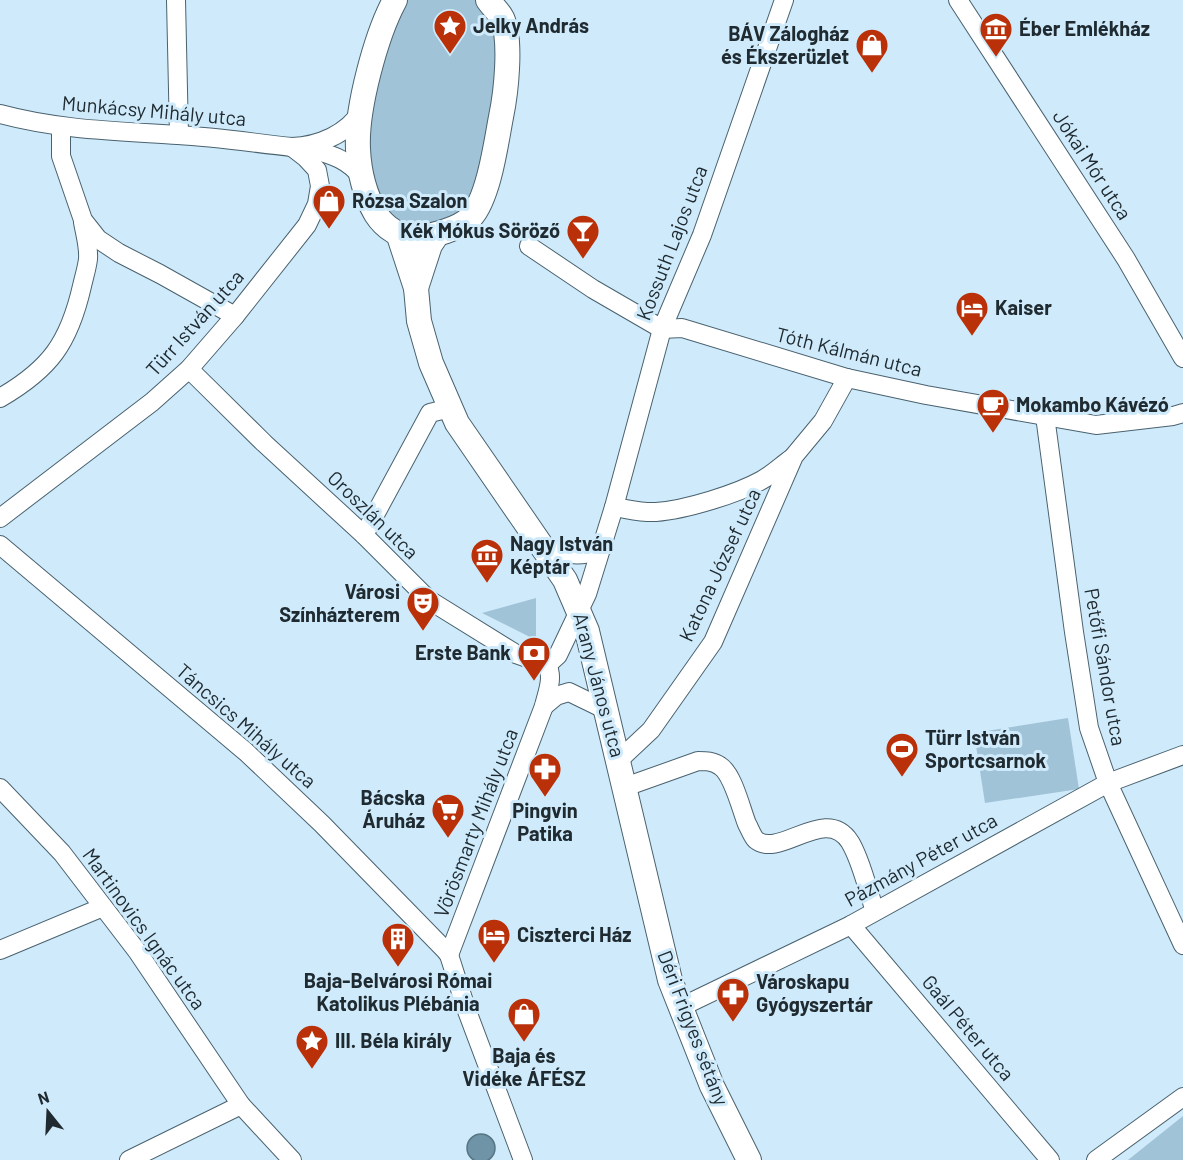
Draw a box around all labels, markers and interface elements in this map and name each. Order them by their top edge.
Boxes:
place icon: Jelky András [432,8,468,55]
museum icon: Éber Emlékház [978,11,1014,58]
place label: Jelky András [473,13,589,37]
place label: Éber Emlékház [1019,16,1150,40]
place label: BÁV Zálogház és Ékszerüzlet [721,21,849,68]
shop icon: BÁV Zálogház és Ékszerüzlet [854,27,890,74]
street label: Munkácsy Mihály utca [61,90,247,130]
street label: Jókai Mór utca [1048,105,1137,224]
street label: Kossuth Lajos utca [630,162,712,323]
shop icon: Rózsa Szalon [311,183,347,230]
place label: Rózsa Szalon [352,188,468,212]
bar icon: Kék Mókus Söröző [565,213,601,260]
place label: Kék Mókus Söröző [400,218,560,242]
street label: Türr István utca [140,264,248,380]
hotel icon: Kaiser [954,290,990,337]
place label: Kaiser [995,295,1052,319]
street label: Tóth Kálmán utca [774,321,925,381]
cafe icon: Mokambo Kávézó [975,387,1011,434]
place label: Mokambo Kávézó [1016,392,1169,416]
street label: Oroszlán utca [323,465,424,564]
street label: Katona József utca [673,484,765,645]
place label: Nagy István Képtár [510,531,613,578]
museum icon: Nagy István Képtár [469,537,505,584]
place label: Városi Színházterem [279,579,400,626]
theatre icon: Városi Színházterem [405,585,441,632]
street label: Petőfi Sándor utca [1080,586,1132,748]
street label: Arany János utca [569,610,631,760]
bank icon: Erste Bank [516,635,552,682]
place label: Erste Bank [415,640,511,664]
street label: Táncsics Mihály utca [172,658,322,793]
street label: Vörösmarty Mihály utca [428,725,522,920]
place label: Türr István Sportcsarnok [925,725,1047,772]
sports icon: Türr István Sportcsarnok [884,731,920,778]
pharmacy icon: Pingvin Patika [527,751,563,798]
place label: Bácska Áruház [361,785,425,832]
supermarket icon: Bácska Áruház [430,792,466,839]
place label: Pingvin Patika [512,798,578,845]
street label: Pázmány Péter utca [840,807,1001,911]
street label: Martinovics Ignác utca [78,843,211,1014]
hotel icon: Ciszterci Ház [476,917,512,964]
building icon: Baja-Belvárosi Római Katolikus Plébánia [380,921,416,968]
place label: Ciszterci Ház [517,922,631,946]
street label: Déri Frigyes sétány [653,947,735,1109]
place label: Baja-Belvárosi Római Katolikus Plébánia [304,968,492,1015]
place label: Városkapu Gyógyszertár [756,969,873,1016]
street label: Gaál Péter utca [918,970,1020,1085]
pharmacy icon: Városkapu Gyógyszertár [715,976,751,1023]
shop icon: Baja és Vidéke ÁFÉSZ [506,996,542,1043]
place icon: III. Béla király [294,1023,330,1070]
place label: III. Béla király [335,1028,452,1052]
place label: Baja és Vidéke ÁFÉSZ [462,1043,586,1090]
north arrow [18,1082,78,1142]
text: N [35,1087,51,1108]

